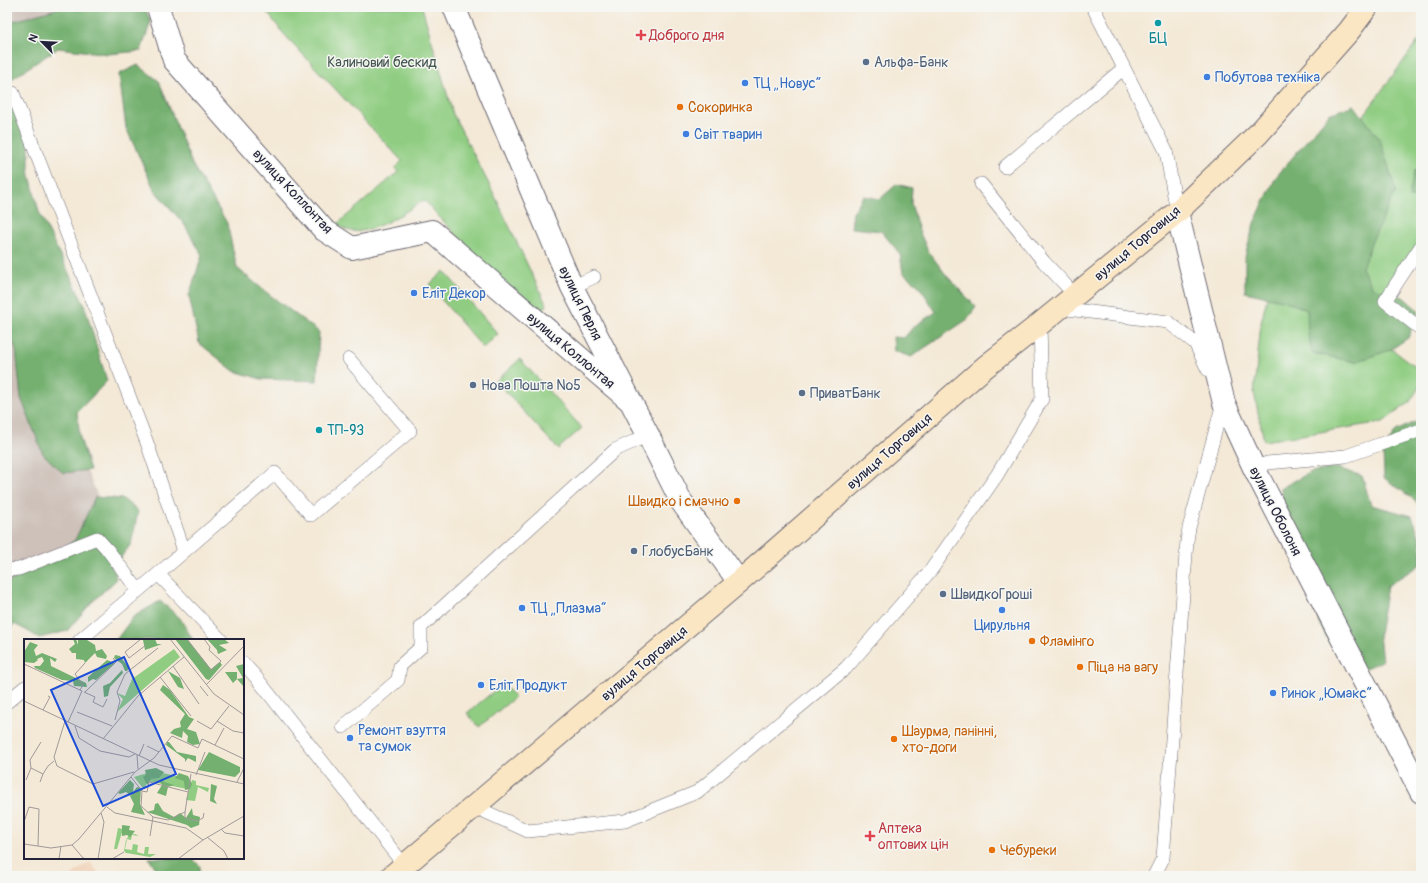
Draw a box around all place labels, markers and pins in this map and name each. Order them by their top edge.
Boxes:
marker: БЦ [1153,18,1163,28]
place label: Доброго дня [648,27,724,44]
marker: Доброго дня [636,30,646,40]
place label: БЦ [1149,30,1167,47]
place label: Альфа-Банк [874,54,948,71]
marker: Альфа-Банк [861,57,871,67]
place label: Побутова техніка [1215,69,1320,86]
marker: Побутова техніка [1202,72,1212,82]
place label: ТЦ „Новус“ [753,75,821,92]
marker: ТЦ „Новус“ [740,78,750,88]
place label: Сокоринка [688,99,752,116]
marker: Сокоринка [675,102,685,112]
place label: Світ тварин [694,126,762,143]
marker: Світ тварин [681,129,691,139]
place label: Еліт Декор [422,285,486,302]
marker: Еліт Декор [409,288,419,298]
place label: Нова Пошта №5 [481,377,581,394]
marker: Нова Пошта №5 [468,380,478,390]
place label: ПриватБанк [810,385,881,402]
marker: ПриватБанк [797,388,807,398]
place label: ТП-93 [327,422,364,439]
marker: ТП-93 [314,425,324,435]
place label: Швидко і смачно [628,493,729,510]
marker: Швидко і смачно [732,496,742,506]
place label: ГлобусБанк [642,543,714,560]
marker: ГлобусБанк [629,546,639,556]
place label: ШвидкоГроші [951,586,1032,603]
marker: ШвидкоГроші [938,589,948,599]
place label: ТЦ „Плазма“ [530,600,607,617]
marker: ТЦ „Плазма“ [517,603,527,613]
marker: Цирульня [997,605,1007,615]
place label: Цирульня [974,617,1030,634]
place label: Фламінго [1040,633,1095,650]
marker: Фламінго [1027,636,1037,646]
place label: Піца на вагу [1088,659,1158,676]
marker: Піца на вагу [1075,662,1085,672]
place label: Еліт Продукт [489,677,567,694]
marker: Еліт Продукт [476,680,486,690]
place label: Ринок „Юмакс“ [1281,685,1372,702]
marker: Ринок „Юмакс“ [1268,688,1278,698]
place label: Ремонт взуття та сумок [358,722,446,755]
place label: Шаурма, панінні, хто-доги [902,723,997,756]
marker: Ремонт взуття та сумок [345,733,355,743]
marker: Шаурма, панінні, хто-доги [889,734,899,744]
place label: Аптека оптових цін [878,820,949,853]
marker: Аптека оптових цін [865,831,875,841]
place label: Чебуреки [1000,842,1056,859]
marker: Чебуреки [987,845,997,855]

